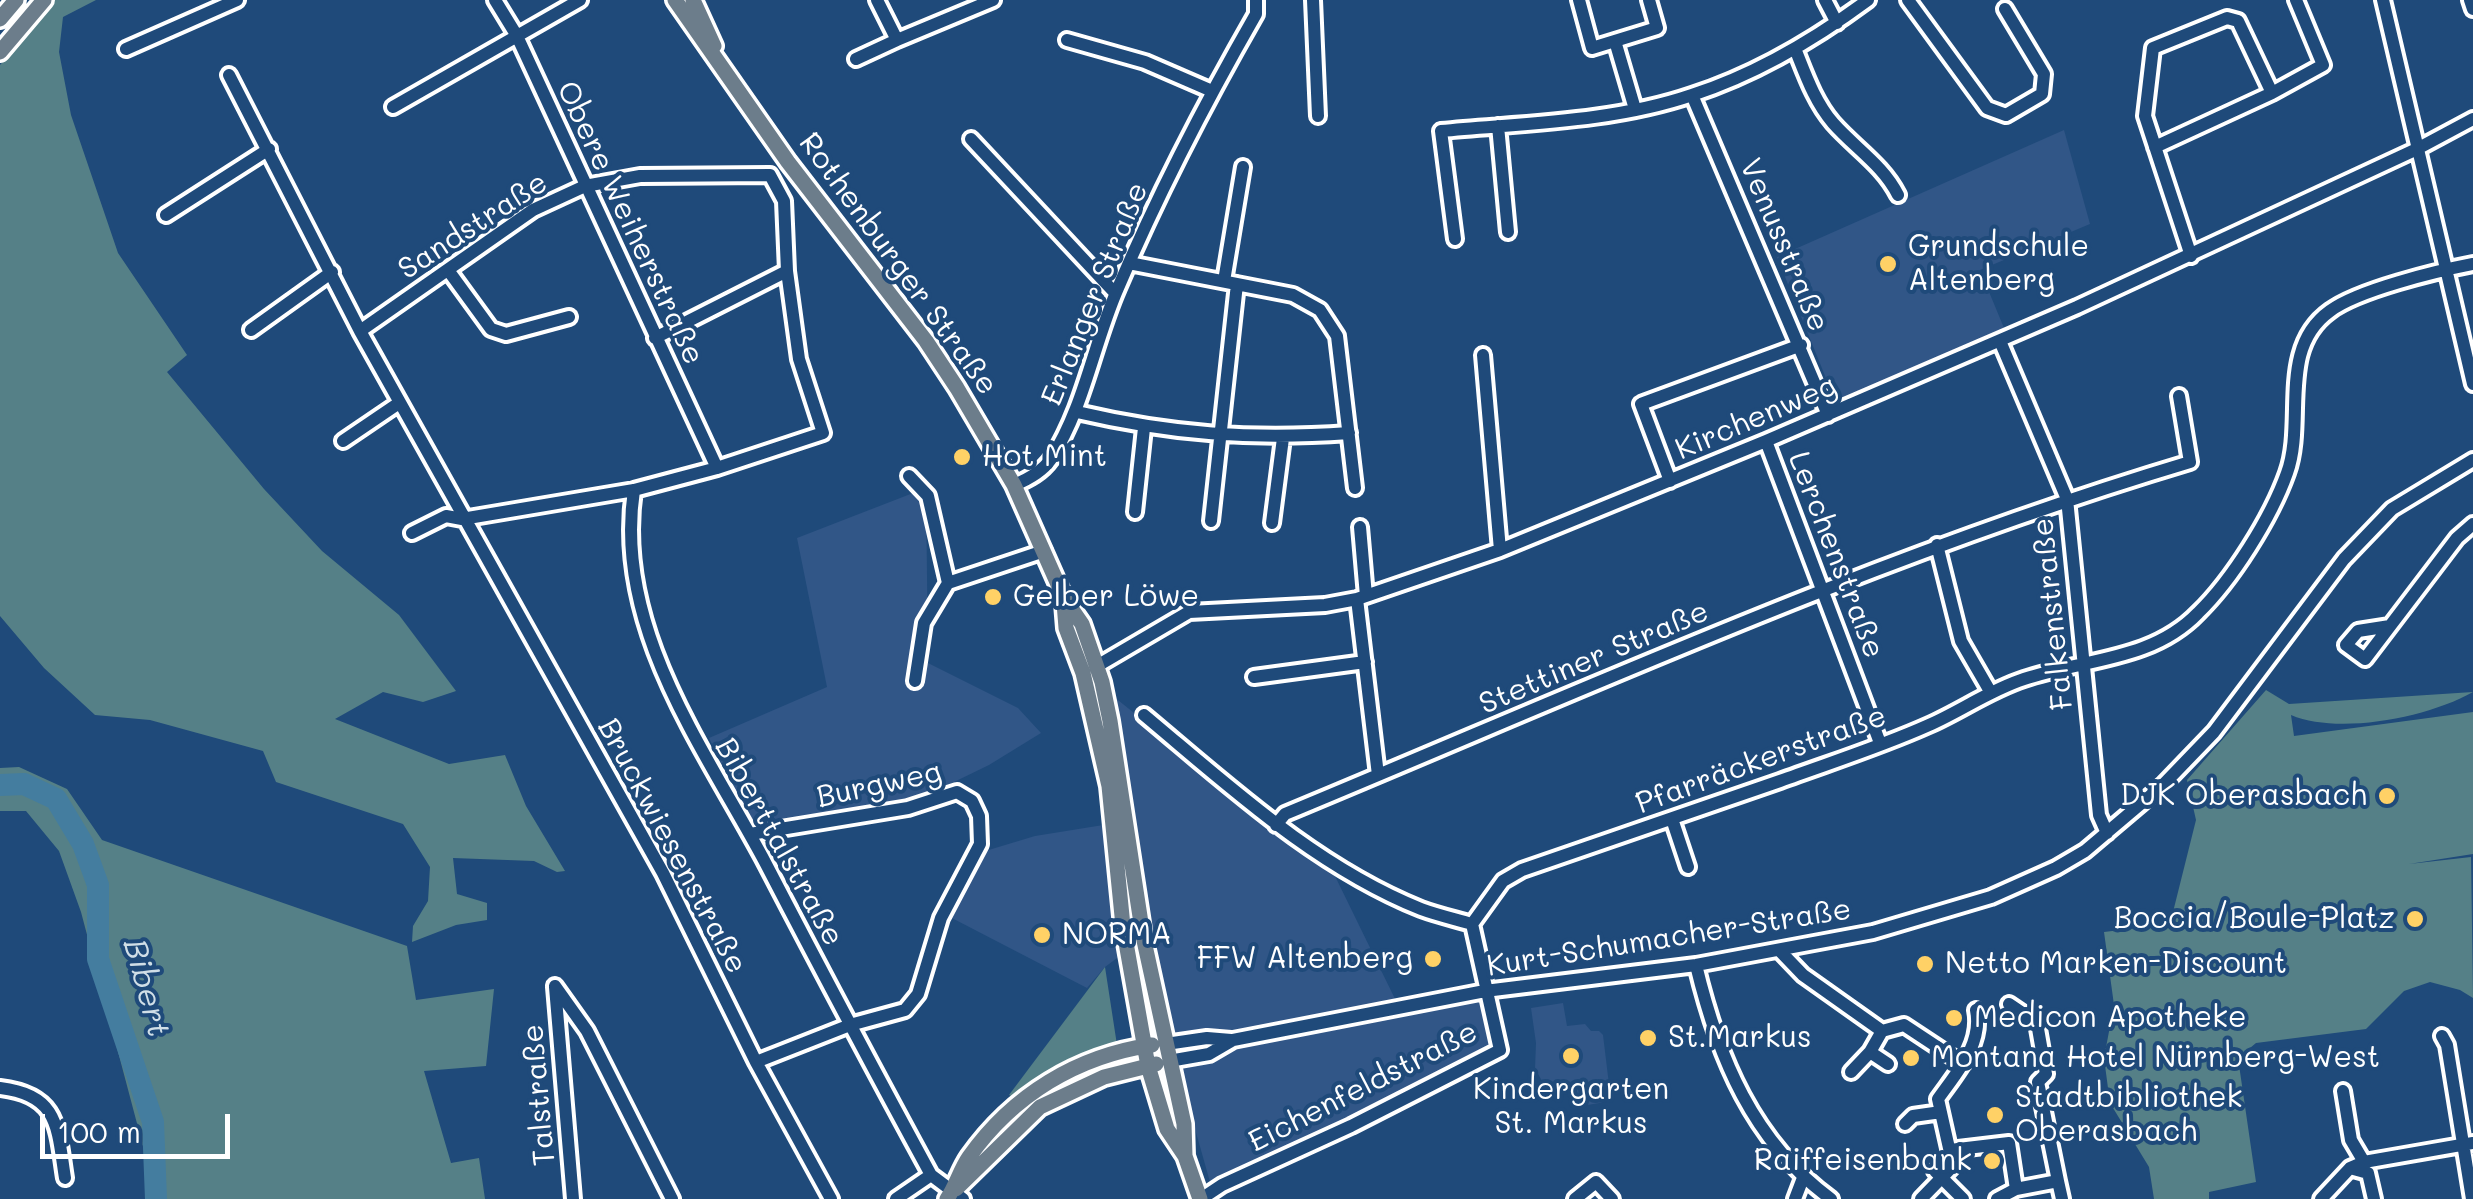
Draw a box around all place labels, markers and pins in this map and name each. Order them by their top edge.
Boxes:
place label: Grundschule Altenberg [1908,229,2089,300]
marker: Grundschule Altenberg [1877,253,1899,275]
place label: Hot Mint [982,439,1107,475]
marker: Hot Mint [951,446,973,468]
place label: Gelber Löwe [1013,579,1199,615]
marker: Gelber Löwe [982,586,1004,608]
place label: DJK Oberasbach [2120,778,2367,814]
marker: DJK Oberasbach [2376,785,2398,807]
place label: Boccia/Boule-Platz [2114,901,2395,937]
marker: Boccia/Boule-Platz [2404,908,2426,930]
place label: NORMA [1062,917,1172,953]
marker: NORMA [1031,924,1053,946]
place label: FFW Altenberg [1197,941,1413,977]
place label: Netto Marken-Discount [1945,946,2287,982]
marker: FFW Altenberg [1422,948,1444,970]
marker: Netto Marken-Discount [1914,953,1936,975]
place label: Medicon Apotheke [1974,1000,2247,1036]
marker: Medicon Apotheke [1943,1007,1965,1029]
place label: St.Markus [1668,1020,1812,1056]
marker: St.Markus [1637,1027,1659,1049]
place label: Montana Hotel Nürnberg-West [1931,1040,2380,1076]
marker: Kindergarten St. Markus [1560,1045,1582,1067]
marker: Montana Hotel Nürnberg-West [1900,1047,1922,1069]
place label: Kindergarten St. Markus [1473,1072,1669,1142]
place label: Stadtbibliothek Oberasbach [2015,1080,2243,1150]
marker: Stadtbibliothek Oberasbach [1984,1104,2006,1126]
place label: Raiffeisenbank [1754,1143,1972,1179]
marker: Raiffeisenbank [1981,1150,2003,1172]

